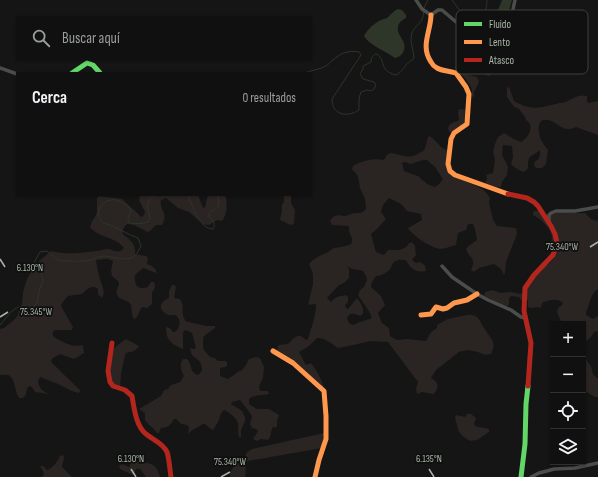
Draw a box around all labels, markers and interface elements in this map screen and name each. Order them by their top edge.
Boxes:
legend [456,10,588,74]
search box [16,16,312,60]
text: Fluido [489,18,511,31]
icon: search [30,27,52,49]
text: Buscar aquí [62,29,120,48]
text: Lento [489,36,510,49]
text: Atasco [488,54,515,67]
text: Cerca [32,88,67,108]
text: 0 resultados [242,90,296,106]
text: 75.340°W [546,241,579,253]
text: 6.130°N [17,262,43,274]
text: 75.345°W [20,306,52,318]
map controls [550,321,586,465]
button: + [550,321,586,357]
button: − [550,357,586,393]
button: locate [550,393,586,429]
button: layers [550,429,586,465]
text: 6.130°N [118,453,144,465]
text: 6.135°N [416,453,442,465]
text: 75.340°W [214,456,247,468]

